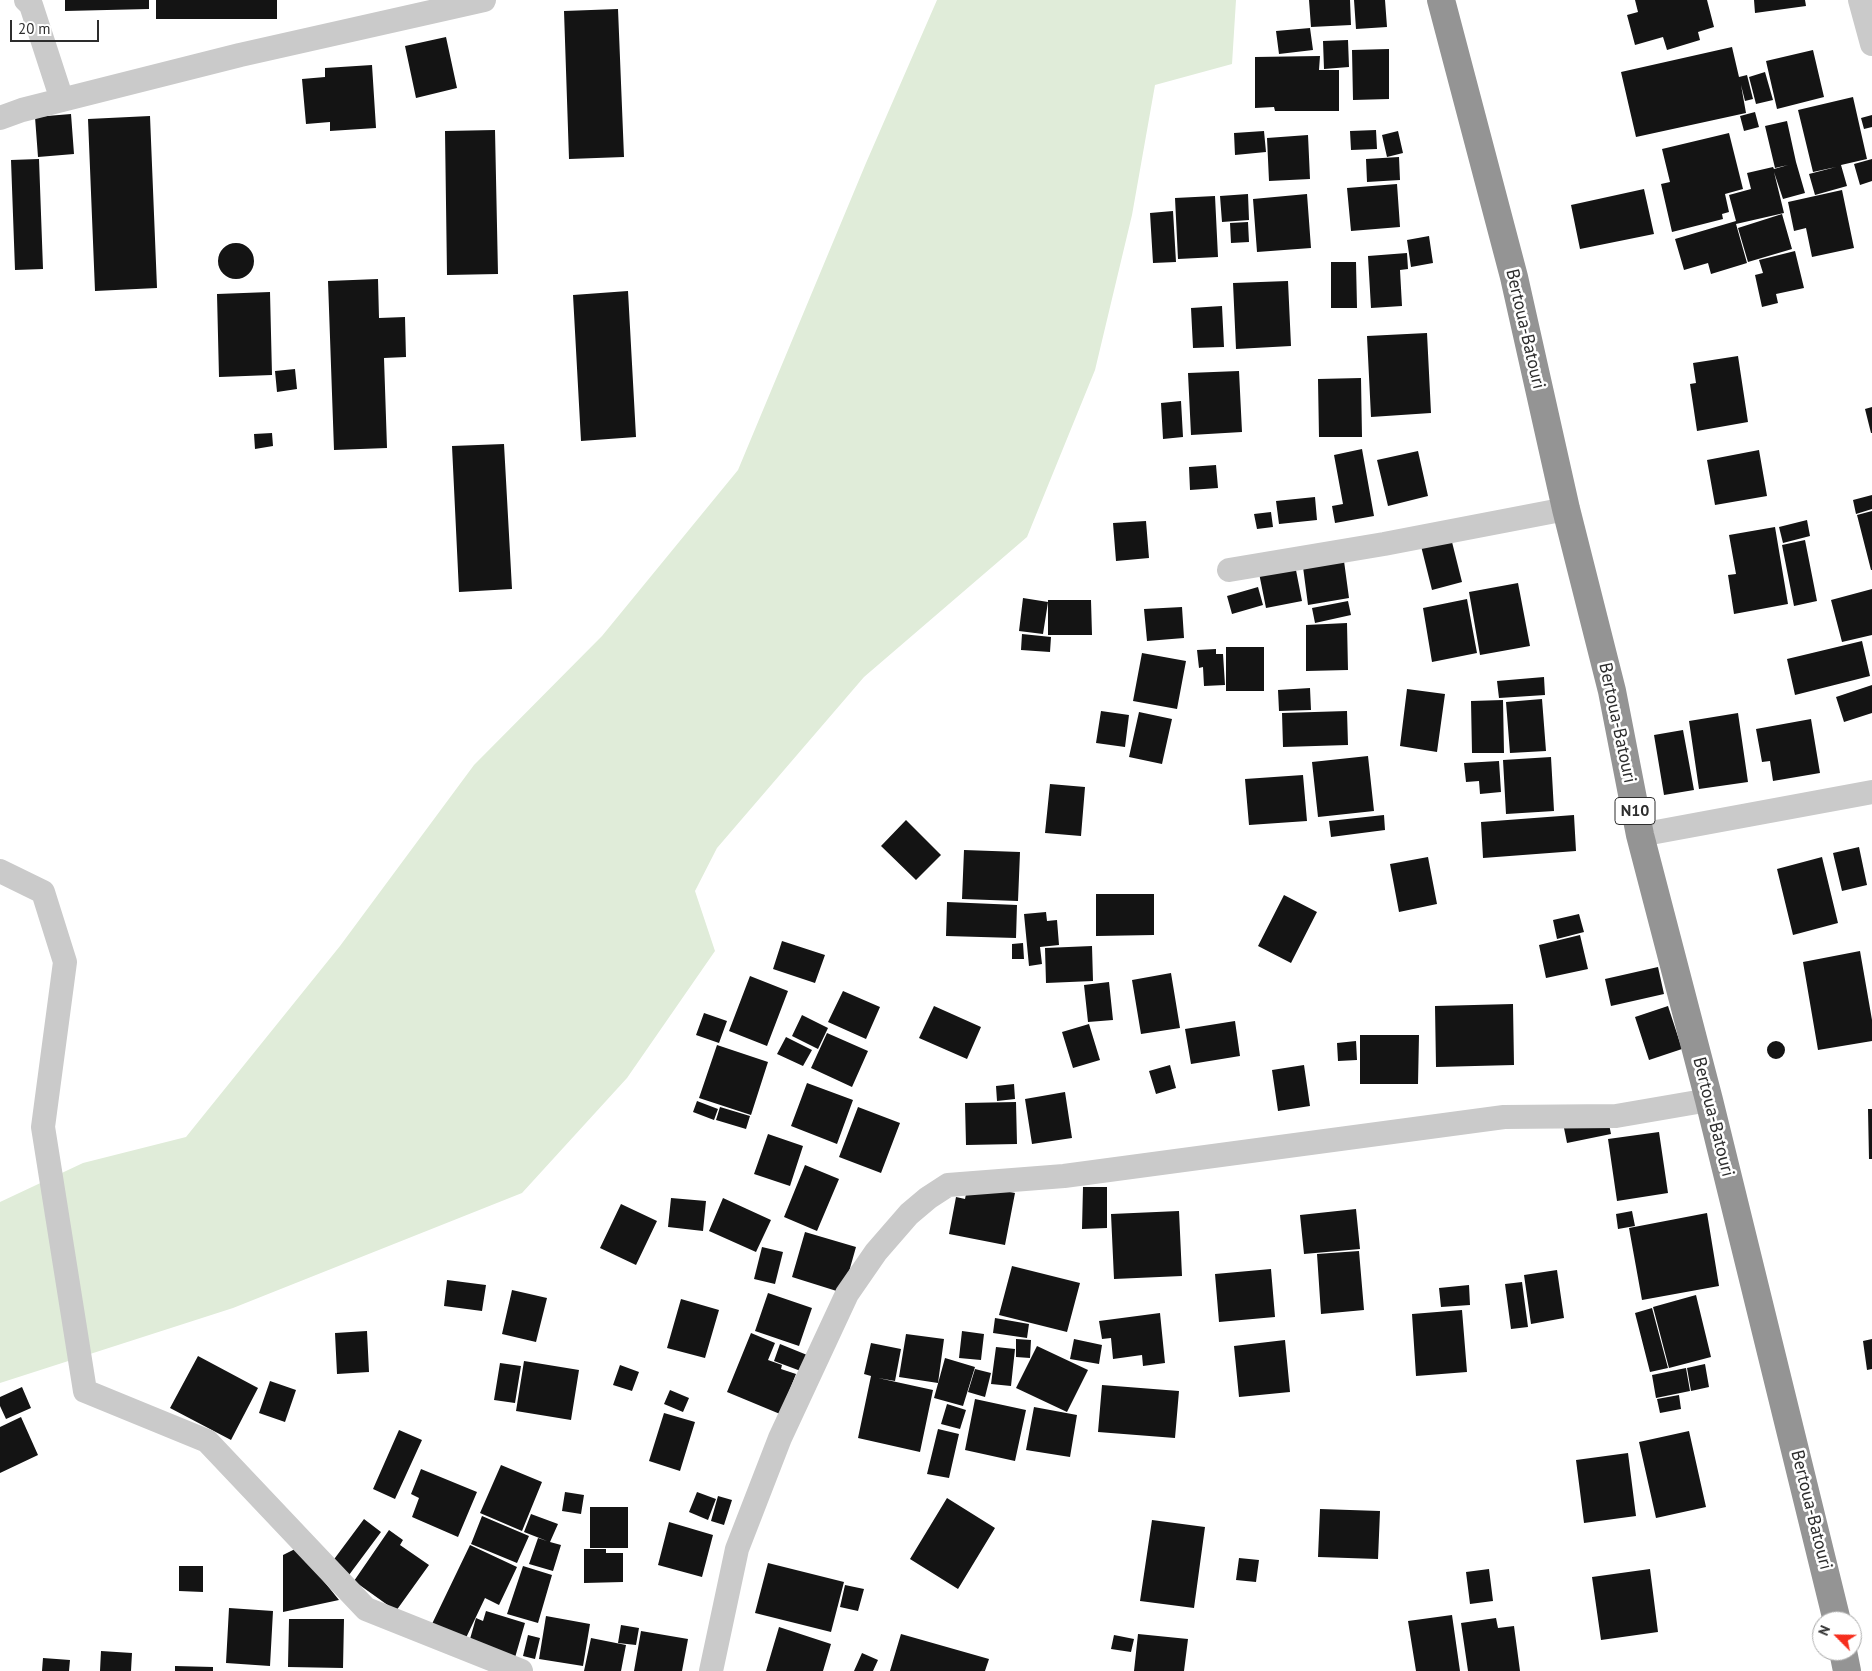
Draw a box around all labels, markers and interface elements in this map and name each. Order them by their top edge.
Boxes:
scale bar [12,10,101,42]
text: 20 m [18,19,51,38]
street label: Bertoua-Batouri [1501,267,1549,391]
street label: Bertoua-Batouri [1594,661,1640,785]
road number: N10 [1615,798,1655,824]
street label: Bertoua-Batouri [1688,1055,1738,1179]
street label: Bertoua-Batouri [1786,1448,1836,1572]
north arrow [1812,1611,1862,1661]
text: N [1814,1623,1834,1638]

